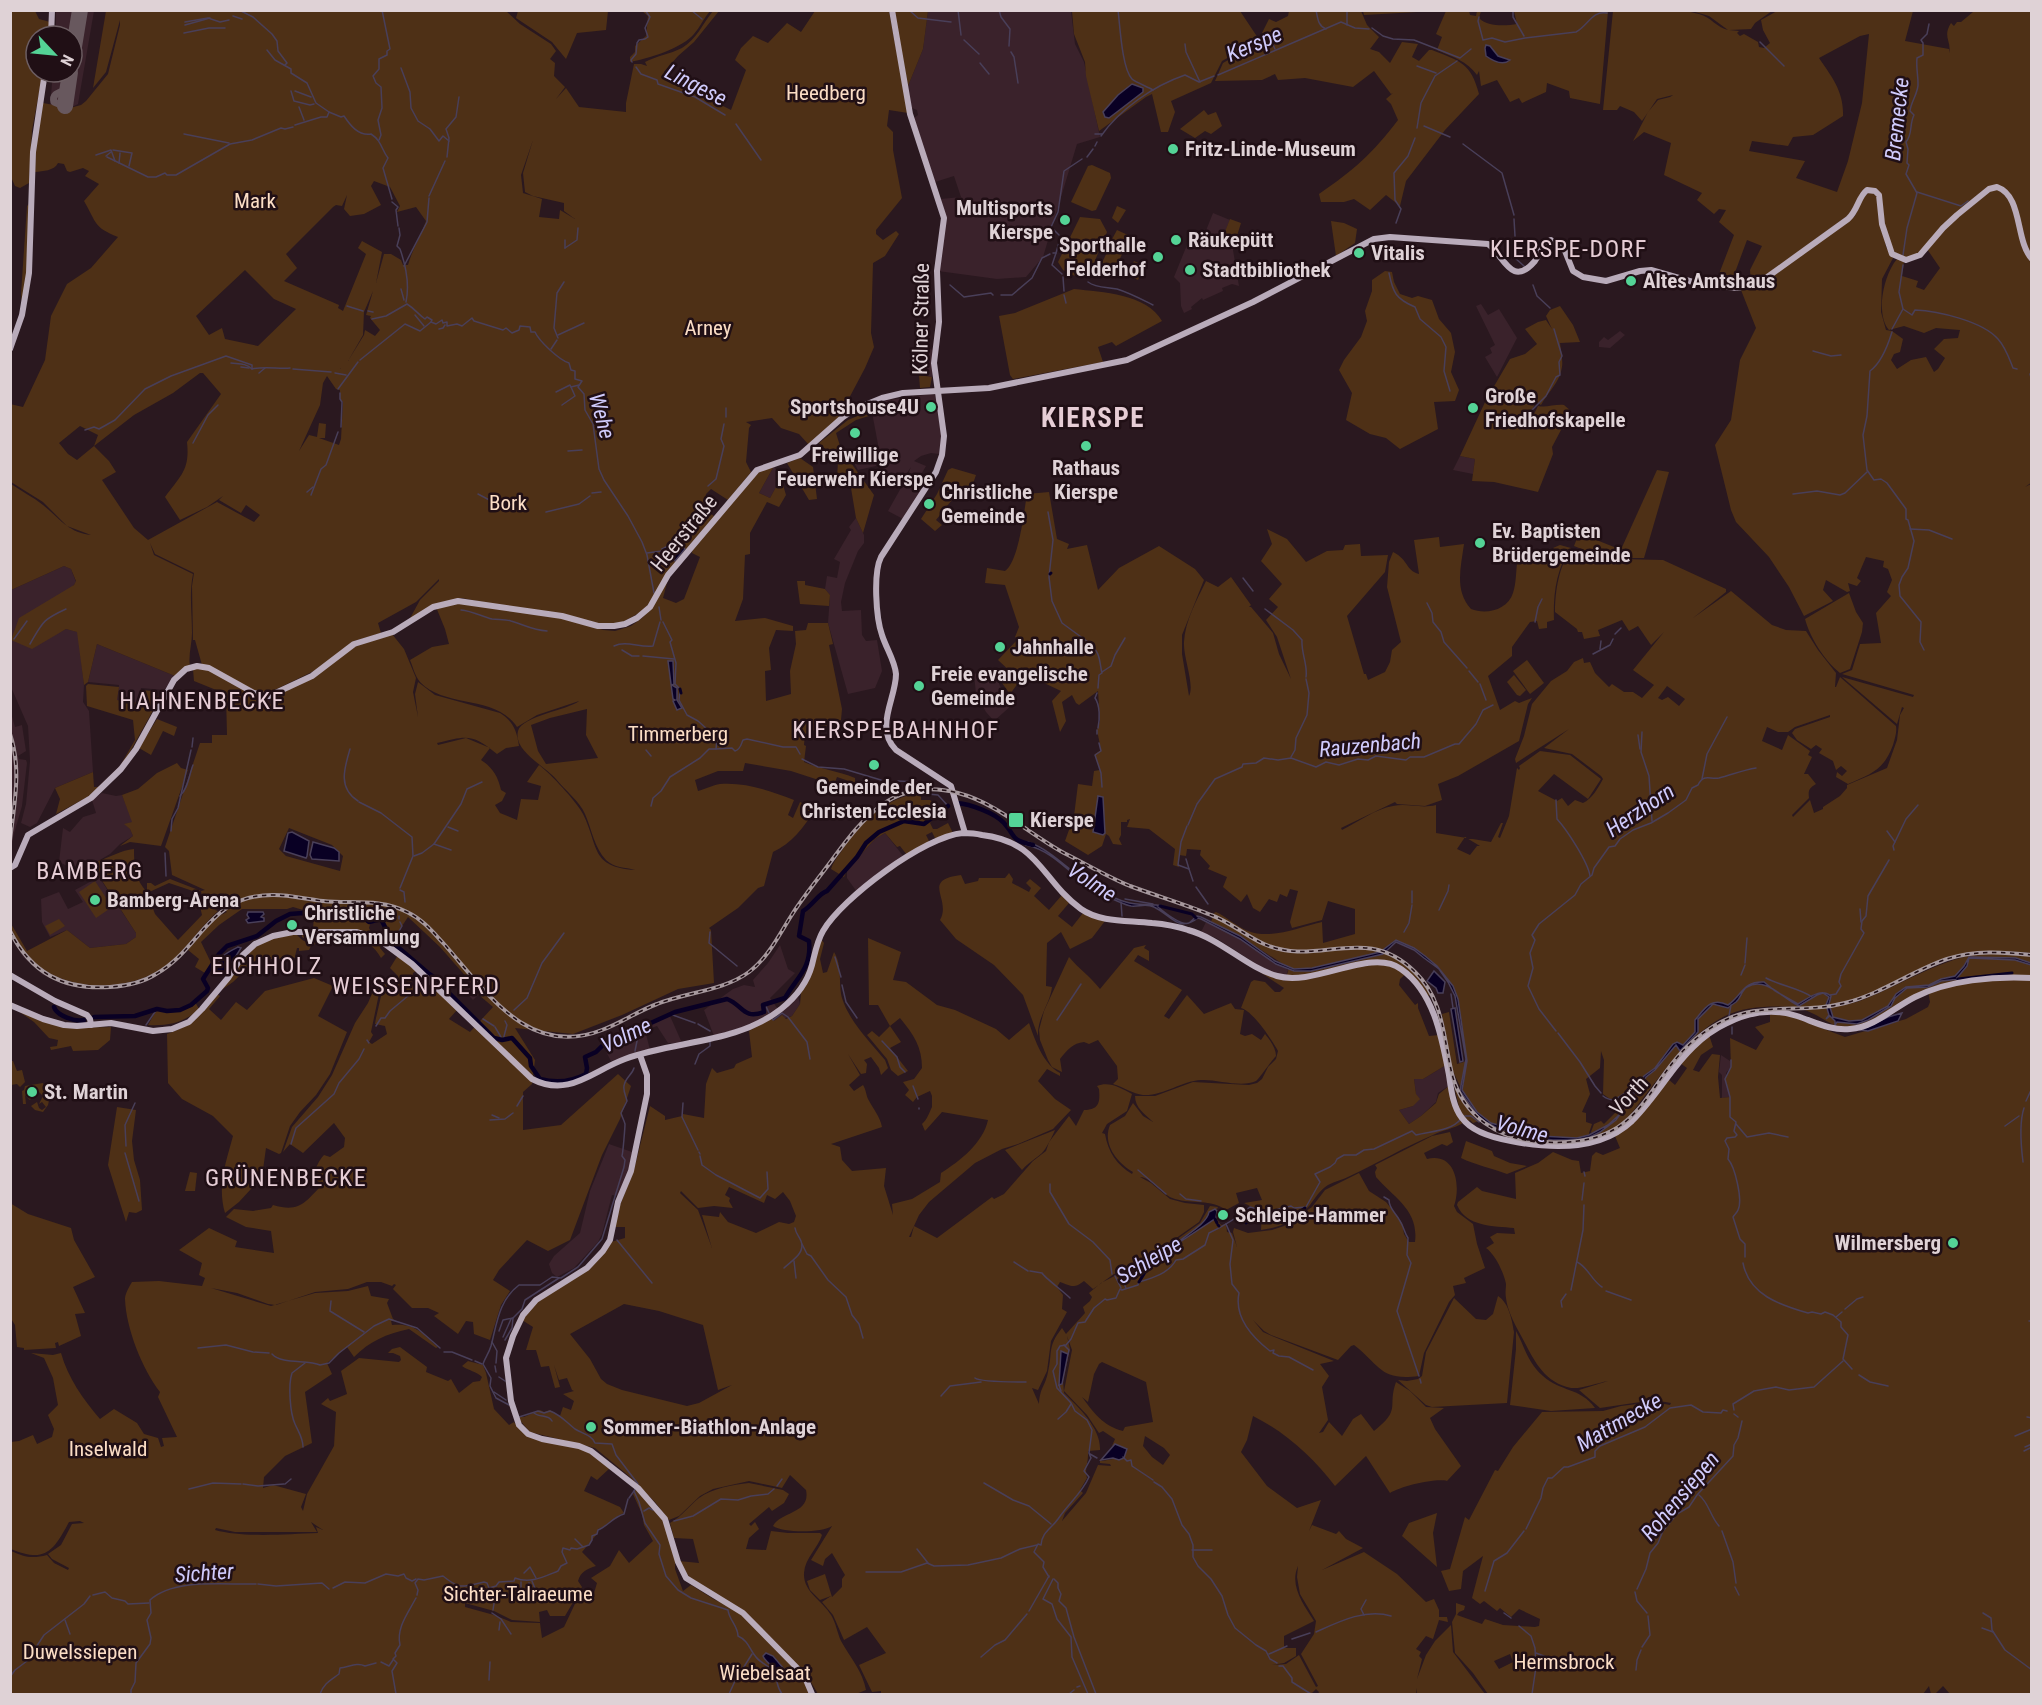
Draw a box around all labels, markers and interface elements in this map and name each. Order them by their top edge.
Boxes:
water label: Kerspe [1222,21,1286,67]
north arrow [24,24,84,84]
text: N [56,52,78,69]
water label: Lingese [661,59,731,111]
water label: Bremecke [1880,76,1914,162]
park label: Heedberg [786,81,866,105]
place label: Fritz-Linde-Museum [1185,137,1356,161]
marker: Fritz-Linde-Museum [1166,142,1180,156]
park label: Mark [234,189,276,213]
place label: Multisports Kierspe [956,196,1053,244]
marker: Multisports Kierspe [1058,213,1072,227]
place label: Räukepütt [1188,228,1273,252]
place label: Sporthalle Felderhof [1059,233,1146,281]
marker: Räukepütt [1169,233,1183,247]
district label: KIERSPE-DORF [1490,235,1648,263]
place label: Vitalis [1371,241,1425,265]
marker: Vitalis [1352,246,1366,260]
marker: Sporthalle Felderhof [1151,250,1165,264]
place label: Stadtbibliothek [1202,258,1331,282]
street label: Kölner Straße [908,263,934,375]
marker: Stadtbibliothek [1183,263,1197,277]
place label: Altes Amtshaus [1643,269,1775,293]
marker: Altes Amtshaus [1624,274,1638,288]
park label: Arney [684,316,732,340]
place label: Große Friedhofskapelle [1485,384,1626,432]
water label: Wehe [584,390,620,442]
place label: Sportshouse4U [790,395,919,419]
marker: Sportshouse4U [924,400,938,414]
marker: Große Friedhofskapelle [1466,401,1480,415]
district label: KIERSPE [1041,402,1145,434]
marker: Freiwillige Feuerwehr Kierspe [848,426,862,440]
marker: Rathaus Kierspe [1079,439,1093,453]
place label: Freiwillige Feuerwehr Kierspe [777,443,933,491]
place label: Rathaus Kierspe [1052,456,1120,504]
place label: Christliche Gemeinde [941,480,1032,528]
street label: Heerstraße [646,490,722,576]
park label: Bork [489,491,527,515]
marker: Christliche Gemeinde [922,497,936,511]
place label: Ev. Baptisten Brüdergemeinde [1492,519,1631,567]
marker: Ev. Baptisten Brüdergemeinde [1473,536,1487,550]
place label: Jahnhalle [1012,635,1094,659]
marker: Jahnhalle [993,640,1007,654]
place label: Freie evangelische Gemeinde [931,662,1088,710]
marker: Freie evangelische Gemeinde [912,679,926,693]
district label: HAHNENBECKE [119,687,285,715]
district label: KIERSPE-BAHNHOF [792,716,1000,744]
park label: Timmerberg [628,722,728,746]
water label: Rauzenbach [1318,728,1422,762]
marker: Gemeinde der Christen Ecclesia [867,758,881,772]
place label: Gemeinde der Christen Ecclesia [801,775,947,823]
water label: Herzhorn [1601,778,1679,842]
place label: Kierspe [1030,808,1094,832]
marker: Kierspe [1007,811,1025,829]
district label: BAMBERG [36,857,144,885]
water label: Volme [1063,857,1121,907]
place label: Bamberg-Arena [107,888,239,912]
marker: Bamberg-Arena [88,893,102,907]
place label: Christliche Versammlung [304,901,420,949]
marker: Christliche Versammlung [285,918,299,932]
district label: EICHHOLZ [211,952,323,980]
district label: WEISSENPFERD [331,972,501,1000]
water label: Volme [597,1012,655,1058]
street label: Vorth [1605,1071,1653,1121]
place label: St. Martin [44,1080,128,1104]
marker: St. Martin [25,1085,39,1099]
water label: Volme [1493,1110,1551,1148]
district label: GRÜNENBECKE [205,1164,367,1192]
place label: Schleipe-Hammer [1235,1203,1386,1227]
marker: Schleipe-Hammer [1216,1208,1230,1222]
water label: Schleipe [1112,1231,1186,1289]
place label: Wilmersberg [1835,1231,1941,1255]
marker: Wilmersberg [1946,1236,1960,1250]
water label: Mattmecke [1572,1388,1666,1456]
place label: Sommer-Biathlon-Anlage [603,1415,816,1439]
marker: Sommer-Biathlon-Anlage [584,1420,598,1434]
park label: Inselwald [69,1437,147,1461]
water label: Rohensiepen [1636,1447,1724,1545]
water label: Sichter [174,1558,235,1588]
park label: Sichter-Talraeume [443,1582,593,1606]
park label: Duwelssiepen [23,1640,137,1664]
park label: Hermsbrock [1514,1650,1615,1674]
park label: Wiebelsaat [719,1661,811,1685]

